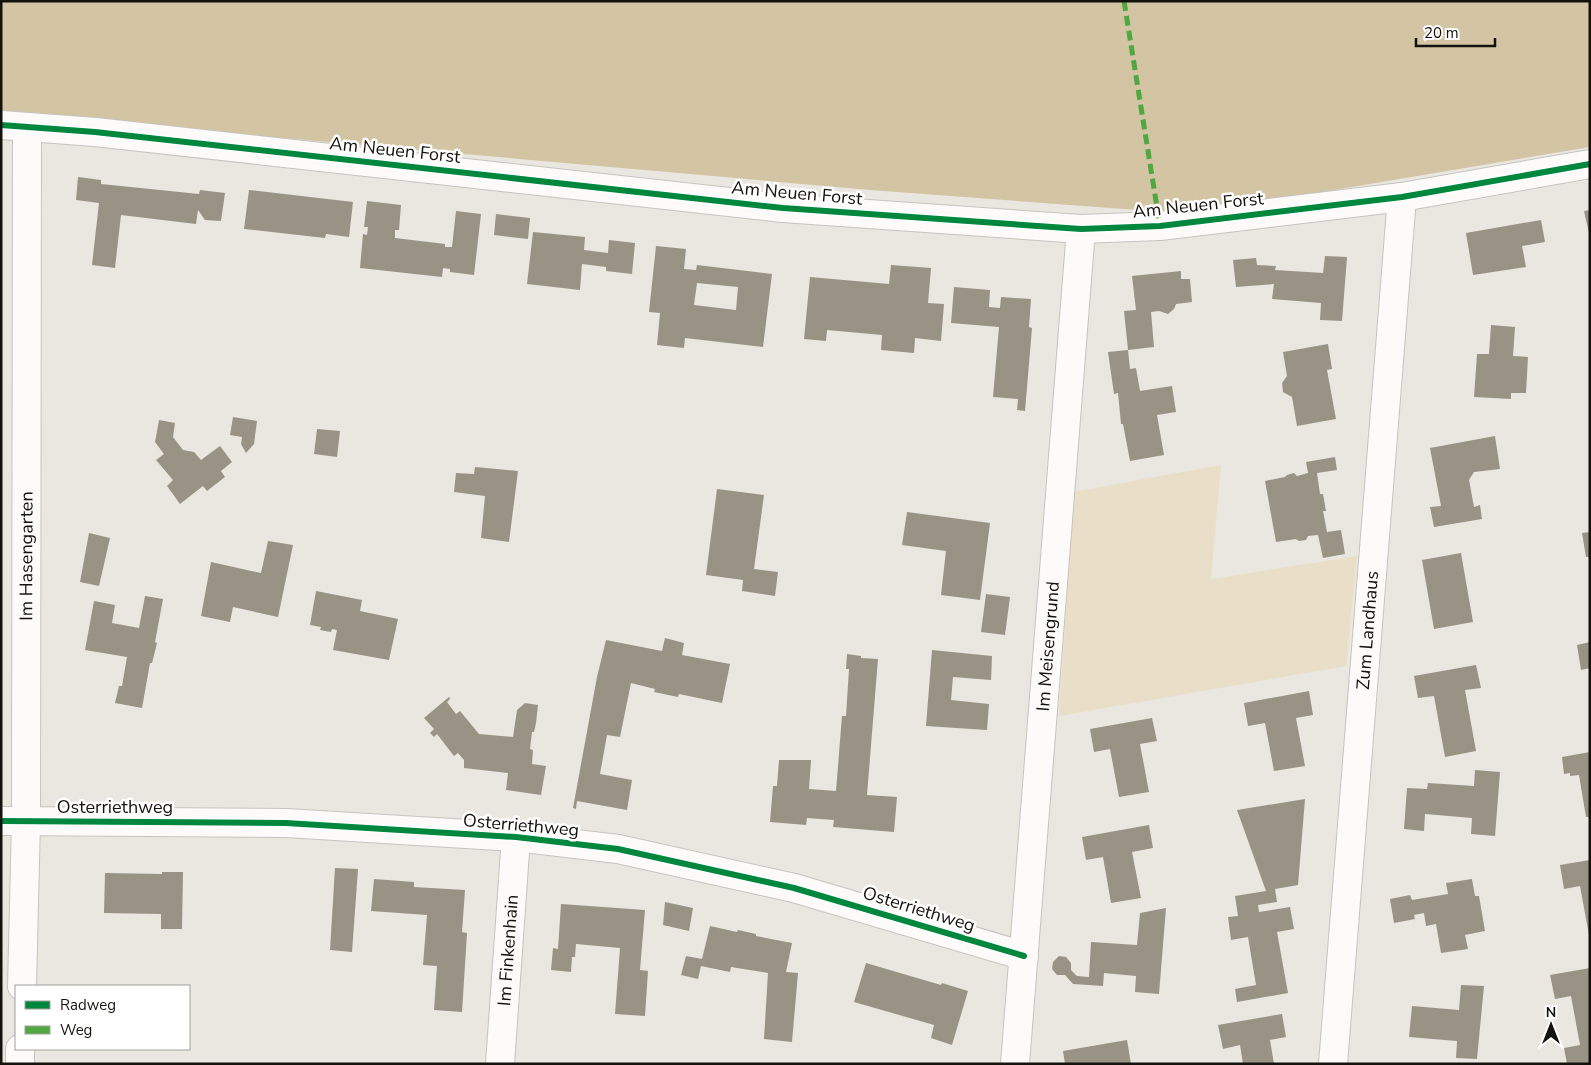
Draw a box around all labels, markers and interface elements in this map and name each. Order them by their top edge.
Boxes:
scale bar [1416,15,1495,47]
text: 20 m [1424,23,1459,43]
street label: Am Neuen Forst [328,131,462,169]
street label: Am Neuen Forst [731,175,864,211]
street label: Am Neuen Forst [1131,186,1265,224]
street label: Im Hasengarten [14,491,38,621]
street label: Zum Landhaus [1351,570,1384,691]
street label: Im Meisengrund [1031,580,1065,712]
street label: Osterriethweg [57,795,173,819]
street label: Osterriethweg [462,808,580,842]
street label: Osterriethweg [860,881,978,937]
street label: Im Finkenhain [492,894,524,1007]
legend [15,985,190,1050]
text: Radweg [60,995,116,1015]
north arrow [1526,1000,1576,1050]
text: N [1546,1003,1556,1022]
text: Weg [60,1020,92,1040]

